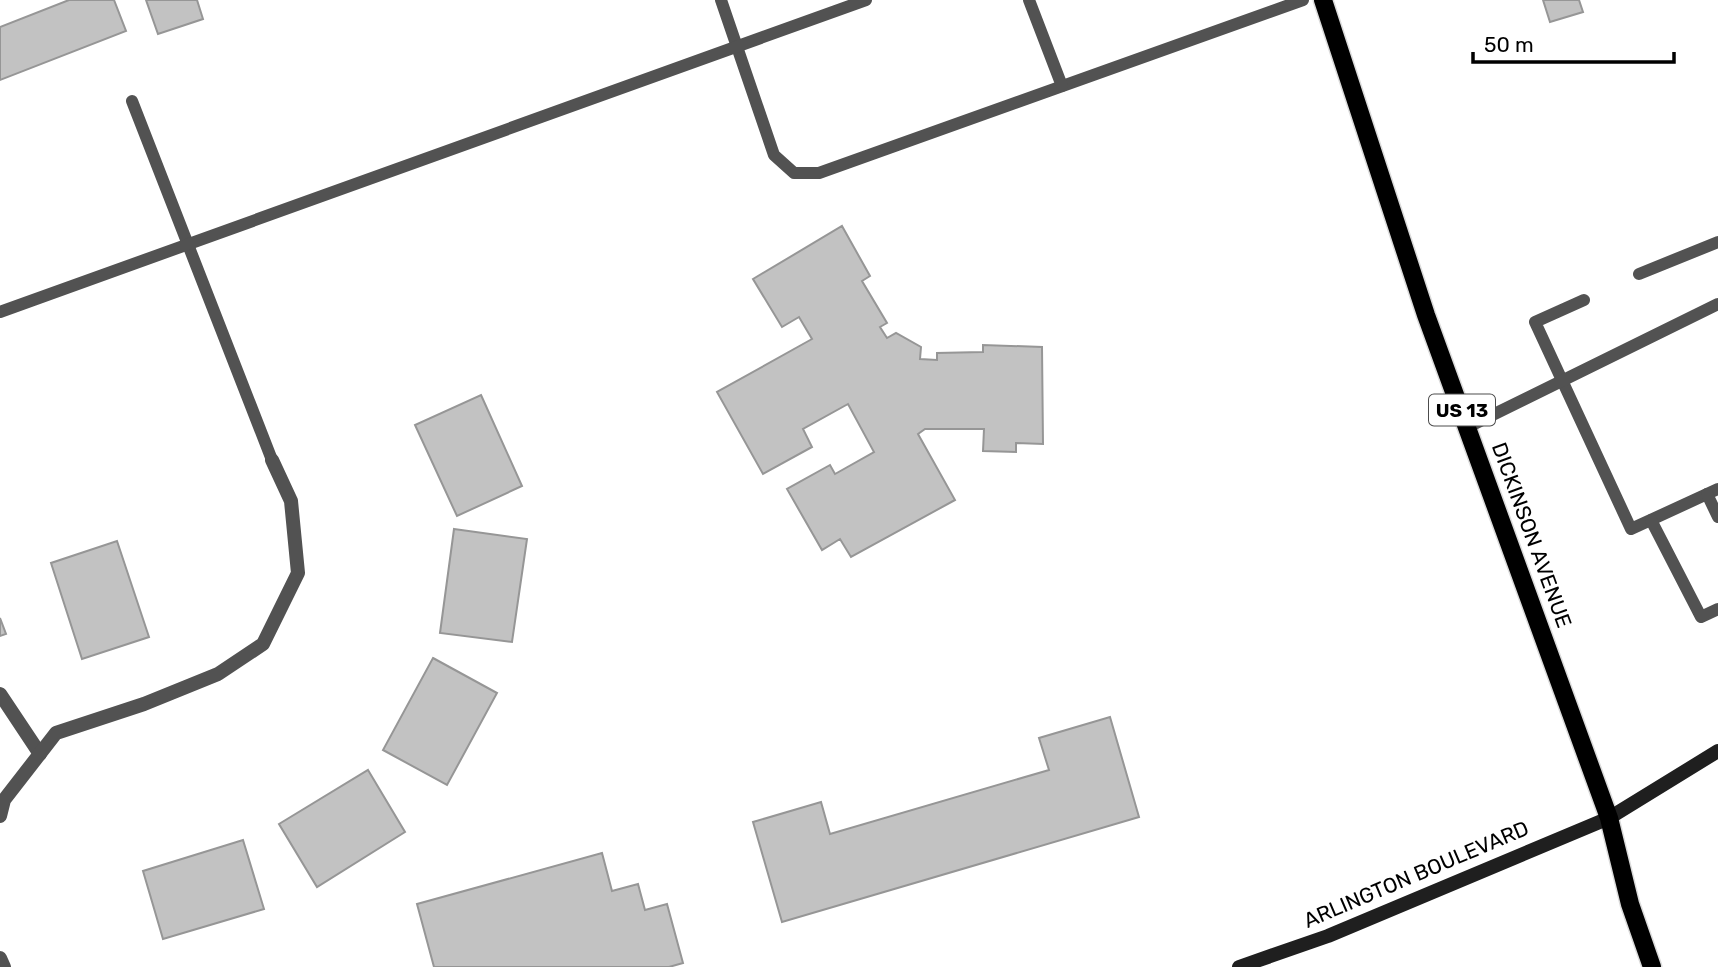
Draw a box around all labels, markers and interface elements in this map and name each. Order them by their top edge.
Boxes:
scale bar [1473,21,1674,65]
text: 50 m [1484,32,1534,57]
road number: US 13 [1429,394,1495,426]
street label: DICKINSON AVENUE [1487,439,1577,631]
street label: ARLINGTON BOULEVARD [1300,815,1532,933]

